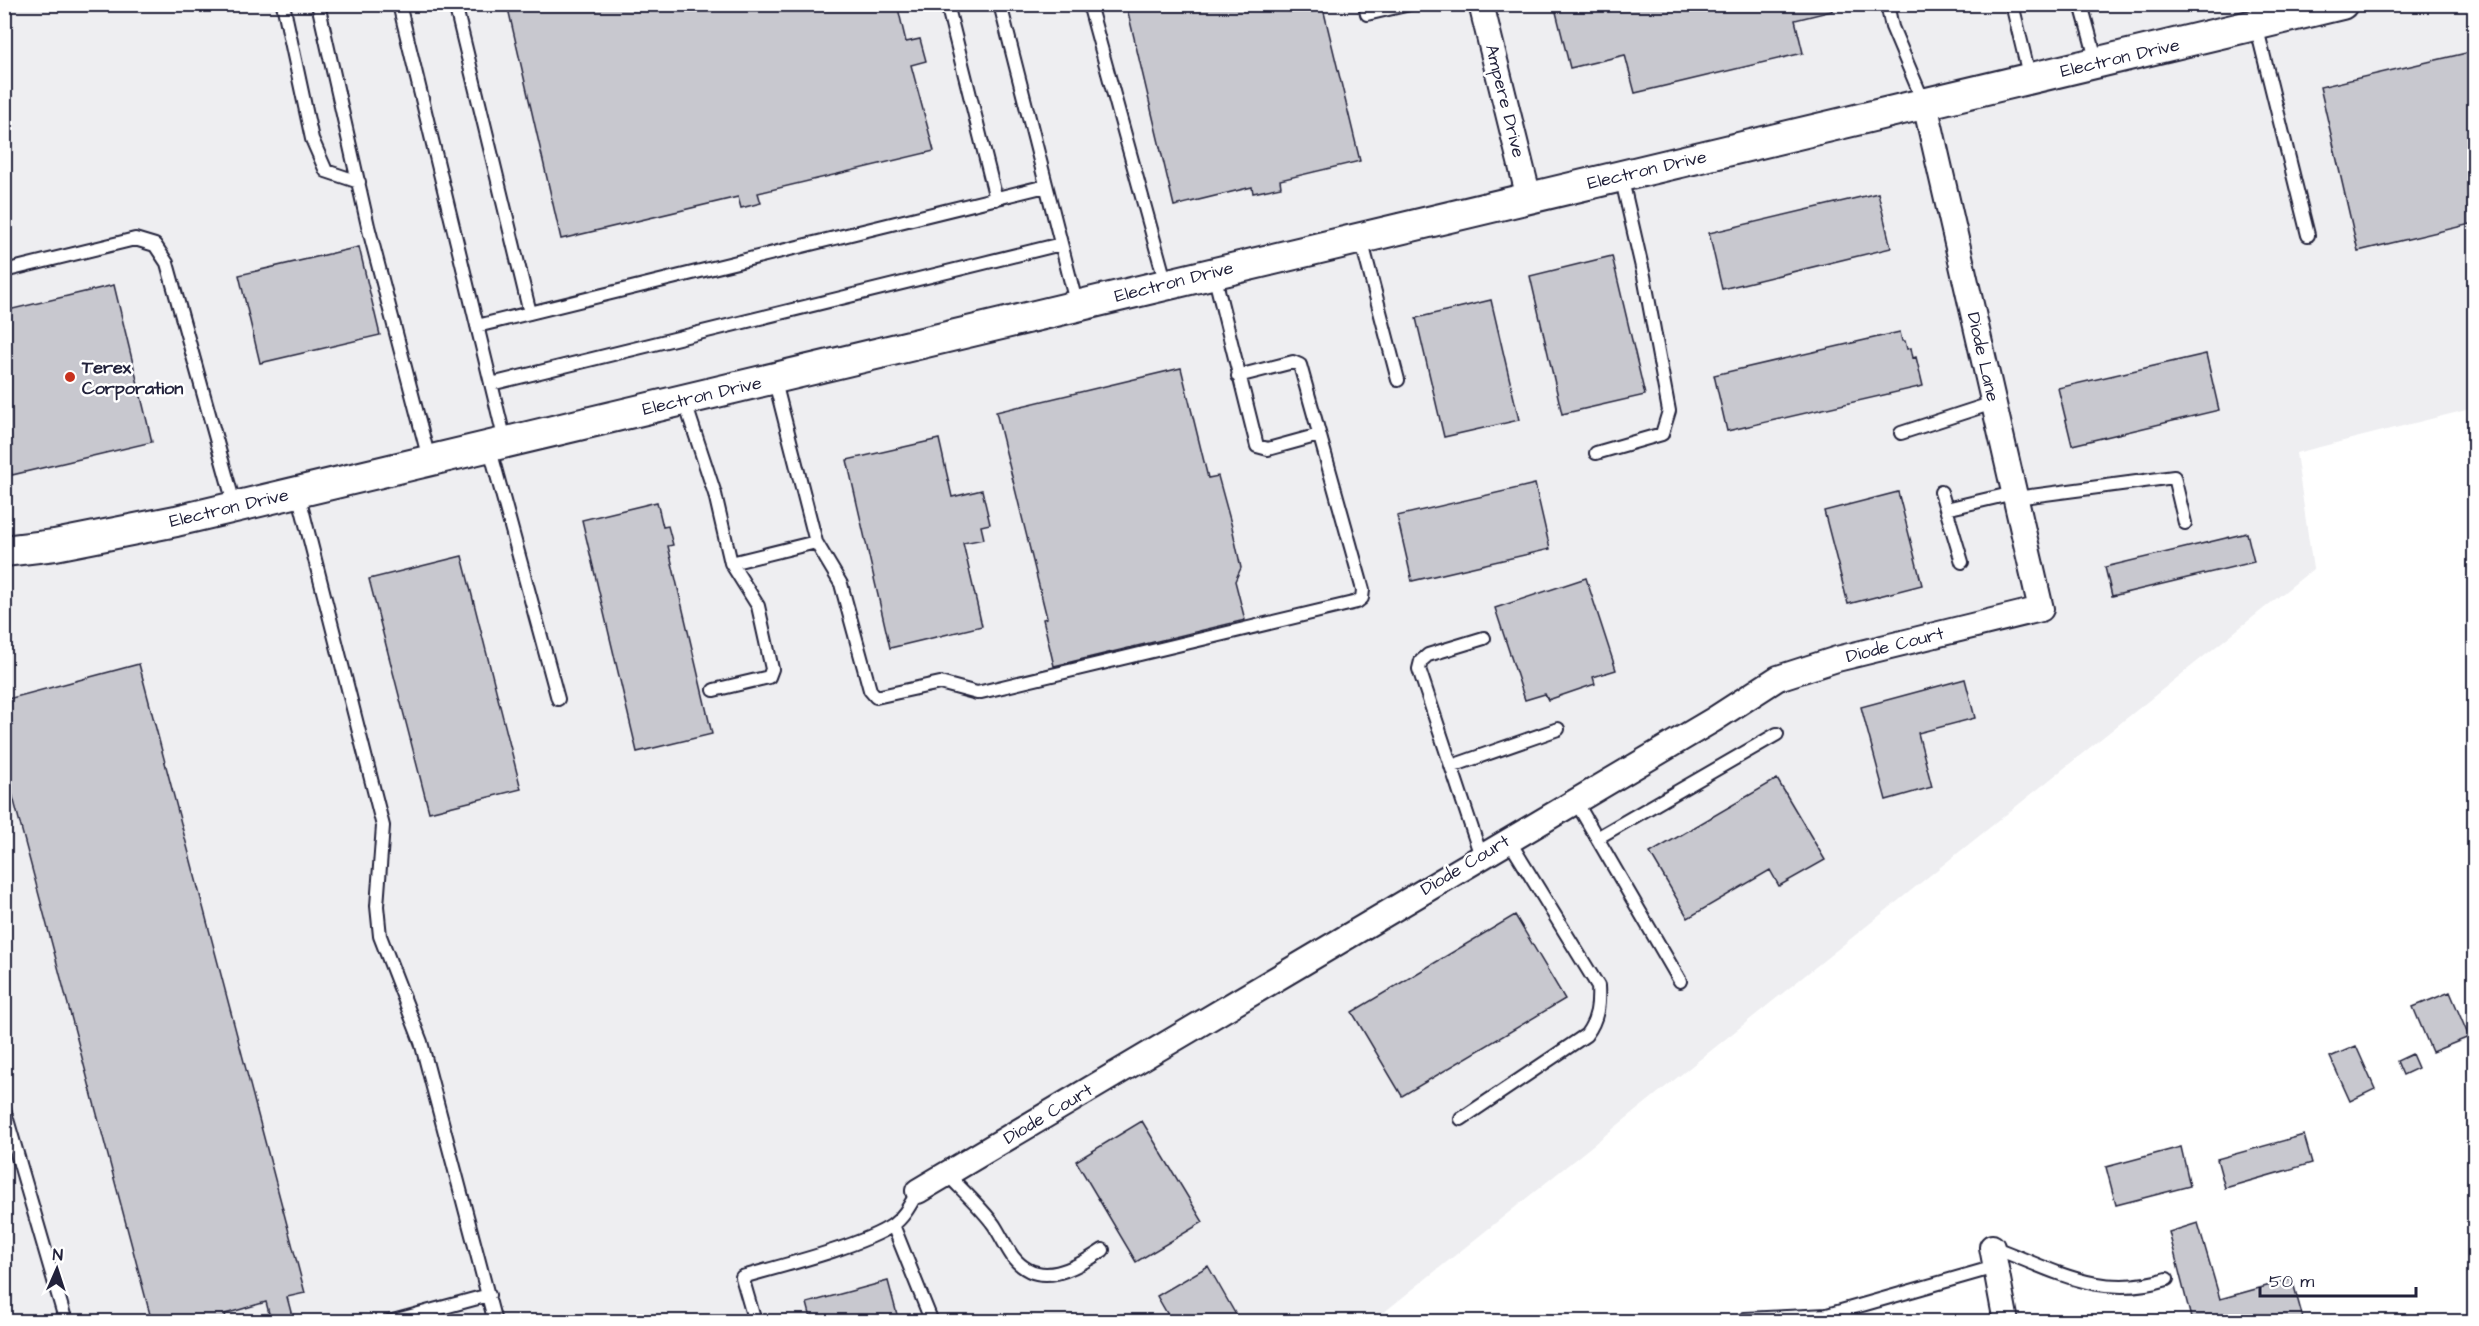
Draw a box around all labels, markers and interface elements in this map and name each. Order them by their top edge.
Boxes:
street label: Electron Drive [2058,32,2182,84]
street label: Ampere Drive [1479,42,1531,160]
street label: Electron Drive [1585,144,1709,196]
street label: Electron Drive [1112,255,1236,309]
street label: Diode Lane [1961,310,2005,404]
place label: Terex Corporation [81,355,183,401]
marker: Terex Corporation [63,370,77,384]
street label: Electron Drive [640,370,764,422]
street label: Electron Drive [167,482,291,534]
street label: Diode Court [1843,621,1947,669]
street label: Diode Court [1416,828,1515,901]
street label: Diode Court [999,1077,1098,1150]
north arrow [27,1239,87,1299]
text: N [52,1244,63,1266]
scale bar [2260,1260,2416,1298]
text: 50 m [2269,1269,2314,1294]

